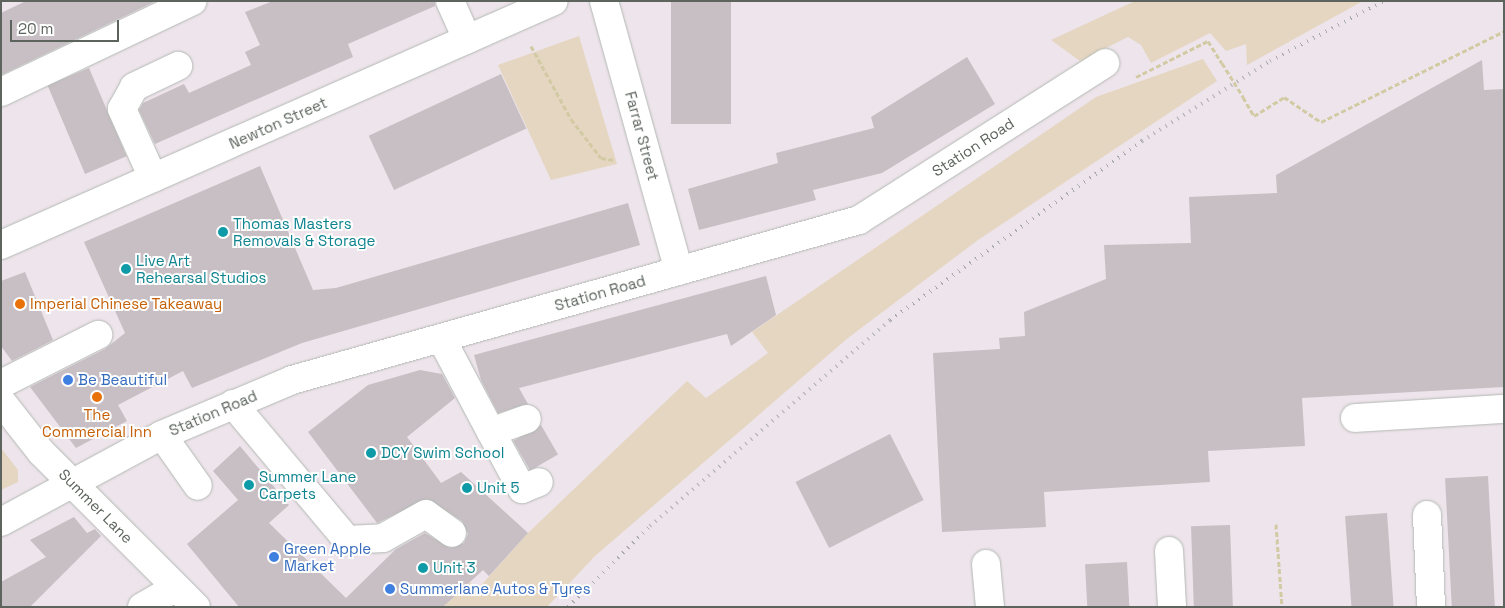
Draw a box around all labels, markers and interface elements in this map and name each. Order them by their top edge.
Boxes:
scale bar [12,10,121,42]
text: 20 m [18,19,53,38]
street label: Farrar Street [621,89,663,183]
street label: Newton Street [226,93,330,153]
street label: Station Road [929,114,1017,180]
place label: Thomas Masters Removals & Storage [233,214,375,249]
marker: Thomas Masters Removals & Storage [217,226,229,238]
place label: Live Art Rehearsal Studios [136,251,266,286]
marker: Live Art Rehearsal Studios [120,263,132,275]
street label: Station Road [552,271,648,315]
place label: Imperial Chinese Takeaway [30,295,222,313]
marker: Imperial Chinese Takeaway [14,298,26,310]
place label: Be Beautiful [78,371,167,389]
marker: Be Beautiful [62,374,74,386]
street label: Station Road [166,386,260,440]
marker: The Commercial Inn [91,391,103,403]
place label: The Commercial Inn [42,405,152,440]
place label: DCY Swim School [381,444,505,462]
marker: DCY Swim School [365,447,377,459]
street label: Summer Lane [55,465,137,547]
place label: Summer Lane Carpets [259,467,356,502]
marker: Summer Lane Carpets [243,479,255,491]
place label: Unit 5 [477,479,520,497]
marker: Unit 5 [461,482,473,494]
place label: Green Apple Market [284,539,371,574]
marker: Green Apple Market [268,551,280,563]
place label: Unit 3 [433,559,476,577]
marker: Unit 3 [417,562,429,574]
place label: Summerlane Autos & Tyres [400,580,591,598]
marker: Summerlane Autos & Tyres [384,583,396,595]

